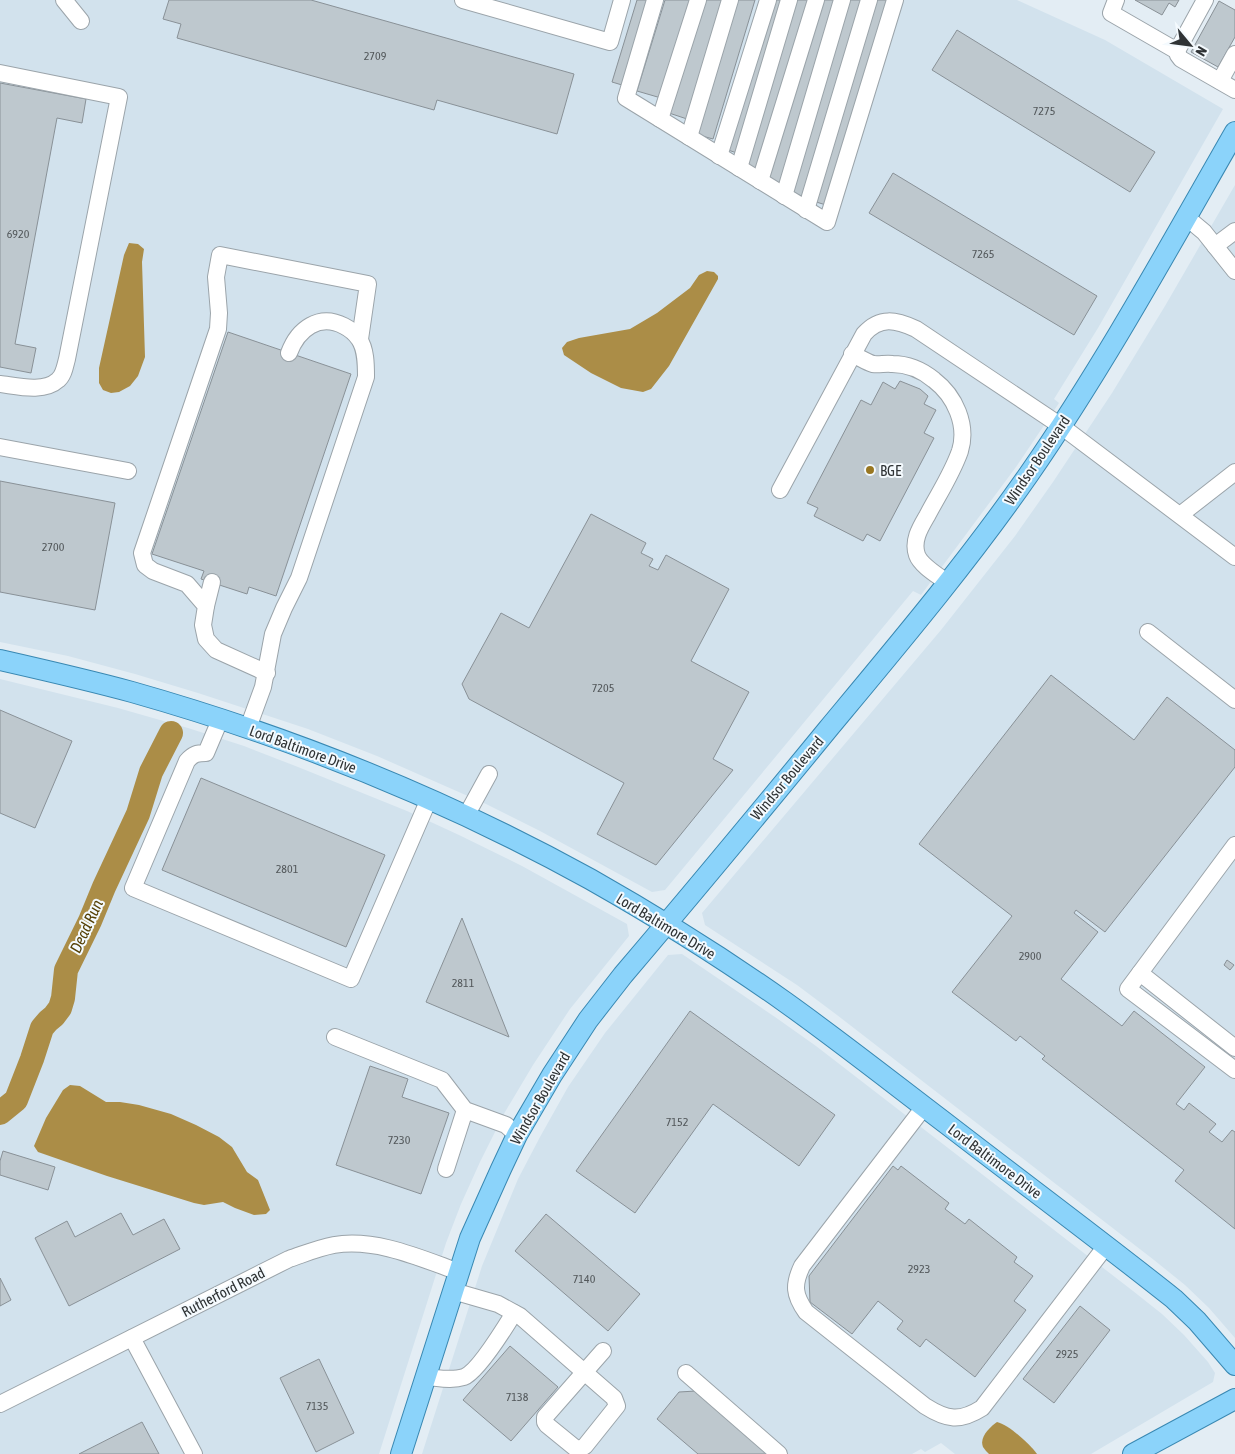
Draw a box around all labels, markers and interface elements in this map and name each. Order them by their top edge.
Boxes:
north arrow [1165,20,1215,70]
text: N [1192,44,1210,59]
house number: 2709 [364,49,387,63]
house number: 7275 [1033,104,1055,118]
house number: 6920 [7,227,30,241]
house number: 7265 [972,247,994,261]
street label: Windsor Boulevard [1001,412,1073,508]
place label: BGE [880,462,902,479]
marker: BGE [864,464,876,476]
house number: 2700 [42,540,65,554]
house number: 7205 [592,681,614,695]
street label: Lord Baltimore Drive [247,722,359,776]
street label: Windsor Boulevard [747,733,827,823]
house number: 2801 [276,862,299,876]
street label: Lord Baltimore Drive [613,890,719,962]
water label: Dead Run [66,896,106,955]
house number: 2900 [1019,949,1042,963]
house number: 2811 [452,976,475,990]
street label: Windsor Boulevard [507,1049,573,1147]
house number: 7152 [666,1115,688,1129]
street label: Lord Baltimore Drive [945,1120,1045,1202]
house number: 7230 [388,1133,411,1147]
house number: 2923 [908,1262,930,1276]
street label: Rutherford Road [179,1264,267,1320]
house number: 7140 [573,1272,596,1286]
house number: 2925 [1056,1347,1078,1361]
house number: 7138 [506,1390,529,1404]
house number: 7135 [306,1399,328,1413]

